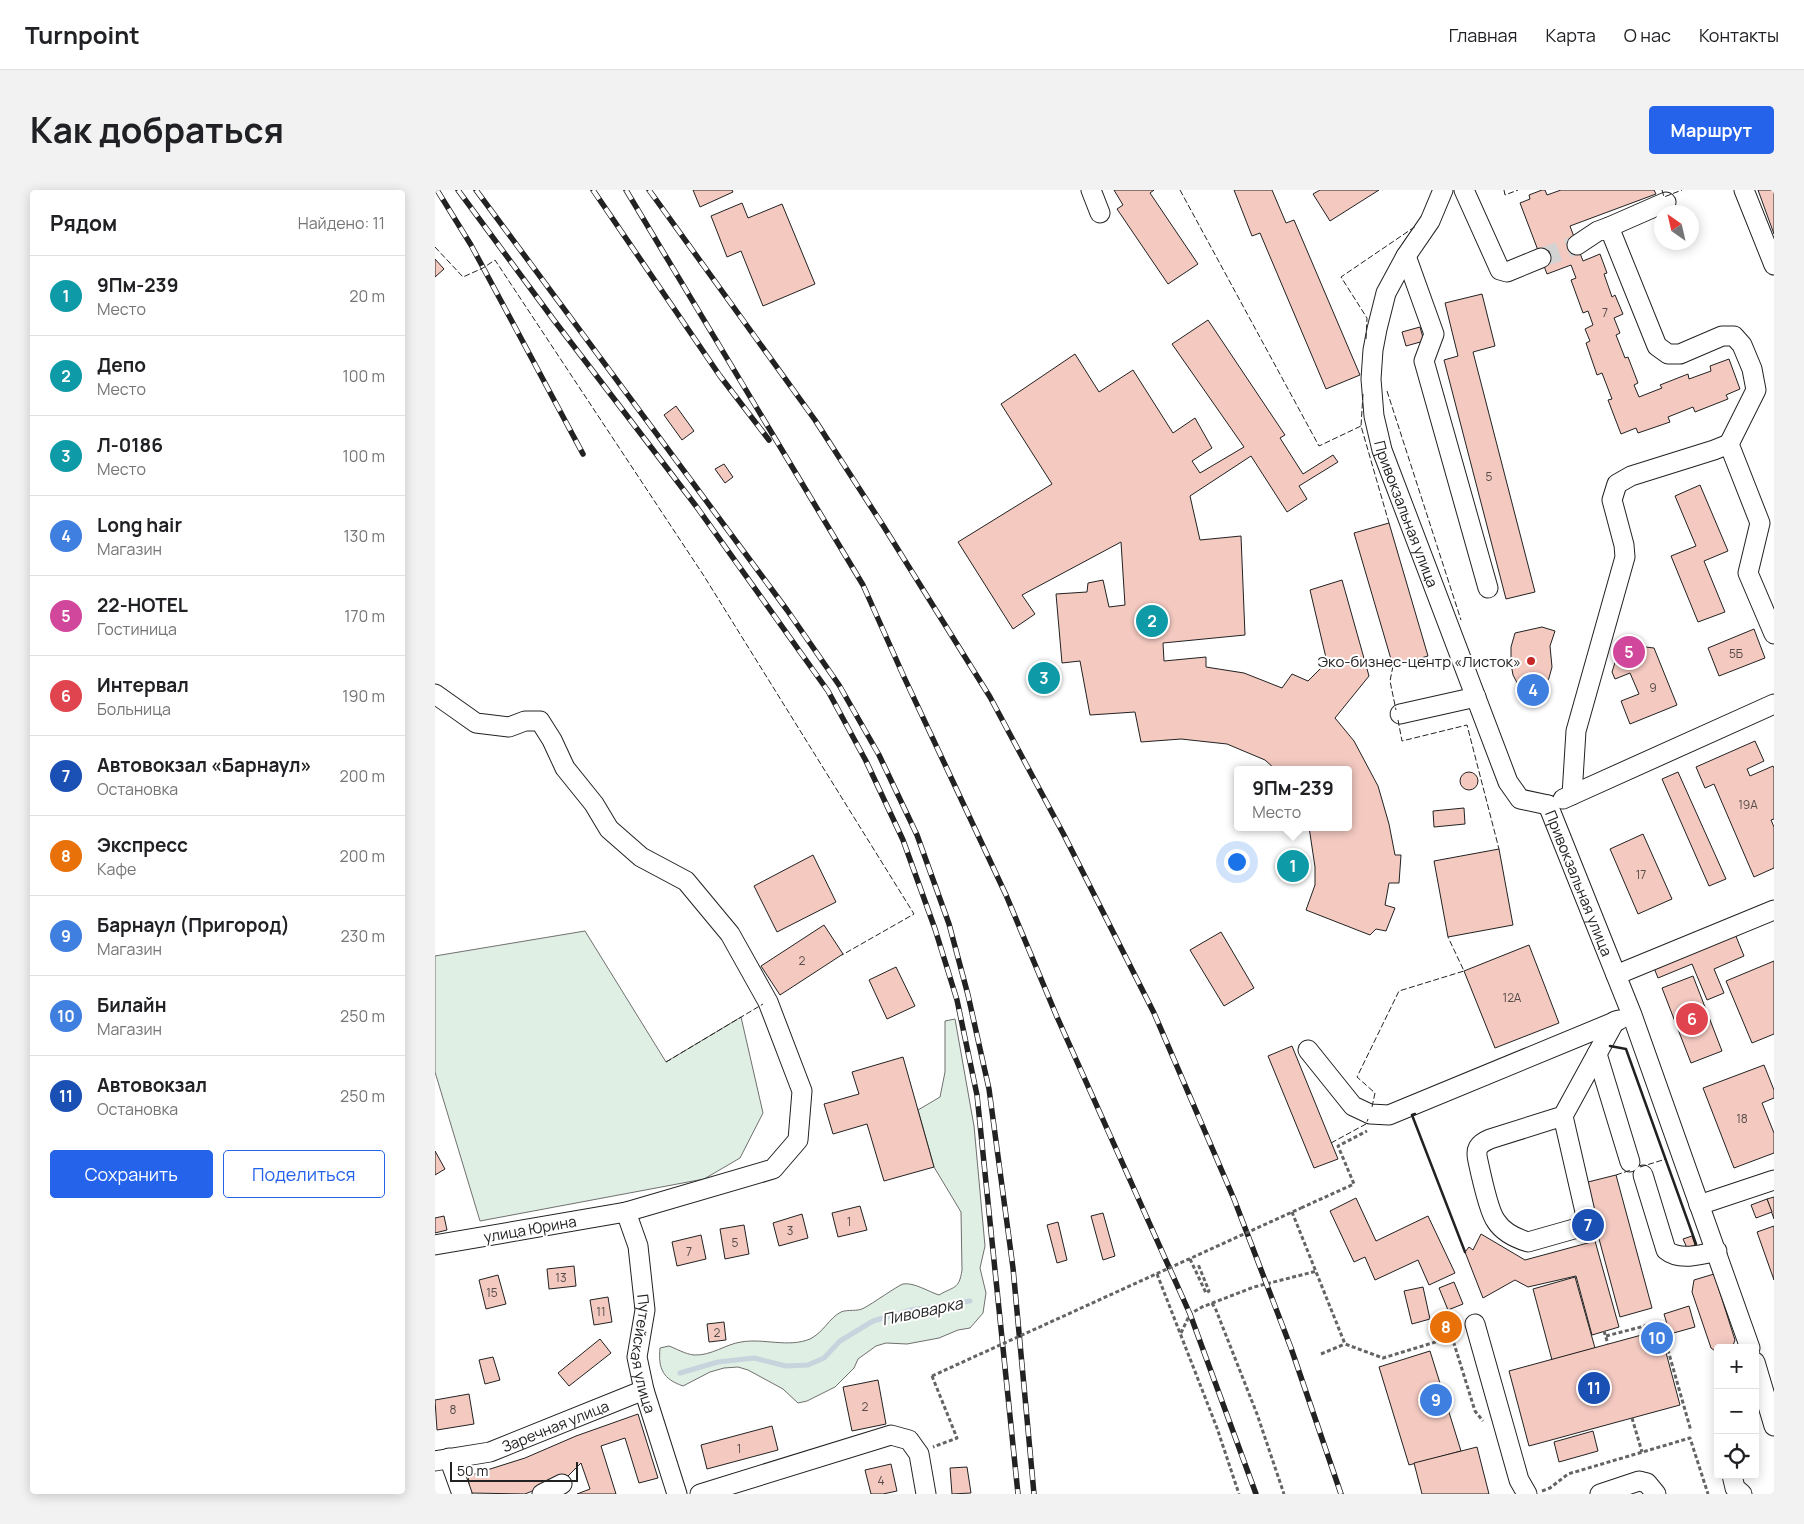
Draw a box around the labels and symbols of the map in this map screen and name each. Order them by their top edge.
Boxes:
north arrow [1654,205,1699,250]
house number: 7 [1602,304,1608,321]
street label: Привокзальная улица [1370,438,1444,590]
house number: 5 [1486,468,1493,485]
pin: 2 [1136,602,1168,640]
pin: 5 [1613,633,1645,671]
house number: 5Б [1729,645,1743,662]
place label: Эко-бизнес-центр «Листок» [1318,651,1521,672]
marker: Эко-бизнес-центр «Листок» [1525,655,1537,667]
pin: 3 [1028,659,1060,697]
pin: 4 [1517,671,1549,709]
house number: 9 [1649,679,1657,696]
house number: 19А [1738,796,1758,813]
street label: Привокзальная улица [1541,807,1618,959]
pin: 1 [1277,847,1309,885]
your location [1224,849,1250,875]
house number: 17 [1636,866,1646,883]
house number: 2 [799,952,806,969]
house number: 12А [1503,989,1522,1006]
pin: 6 [1676,1000,1708,1038]
house number: 18 [1736,1110,1748,1127]
pin: 7 [1572,1206,1604,1244]
street label: улица Юрина [482,1211,578,1247]
house number: 1 [847,1213,851,1230]
house number: 3 [787,1222,793,1239]
house number: 5 [732,1234,739,1251]
house number: 7 [686,1243,692,1260]
house number: 13 [555,1269,567,1286]
house number: 15 [486,1284,498,1301]
water label: Пивоварка [880,1291,965,1330]
street label: Путейская улица [626,1293,661,1416]
house number: 11 [596,1303,606,1320]
pin: 8 [1430,1308,1462,1346]
pin: 10 [1641,1319,1673,1357]
house number: 2 [714,1324,721,1341]
pin: 11 [1578,1369,1610,1407]
pin: 9 [1420,1381,1452,1419]
street label: Заречная улица [498,1395,612,1457]
house number: 2 [862,1398,869,1415]
house number: 8 [450,1401,457,1418]
house number: 1 [737,1440,741,1457]
scale bar [450,1459,577,1482]
house number: 4 [877,1472,885,1489]

